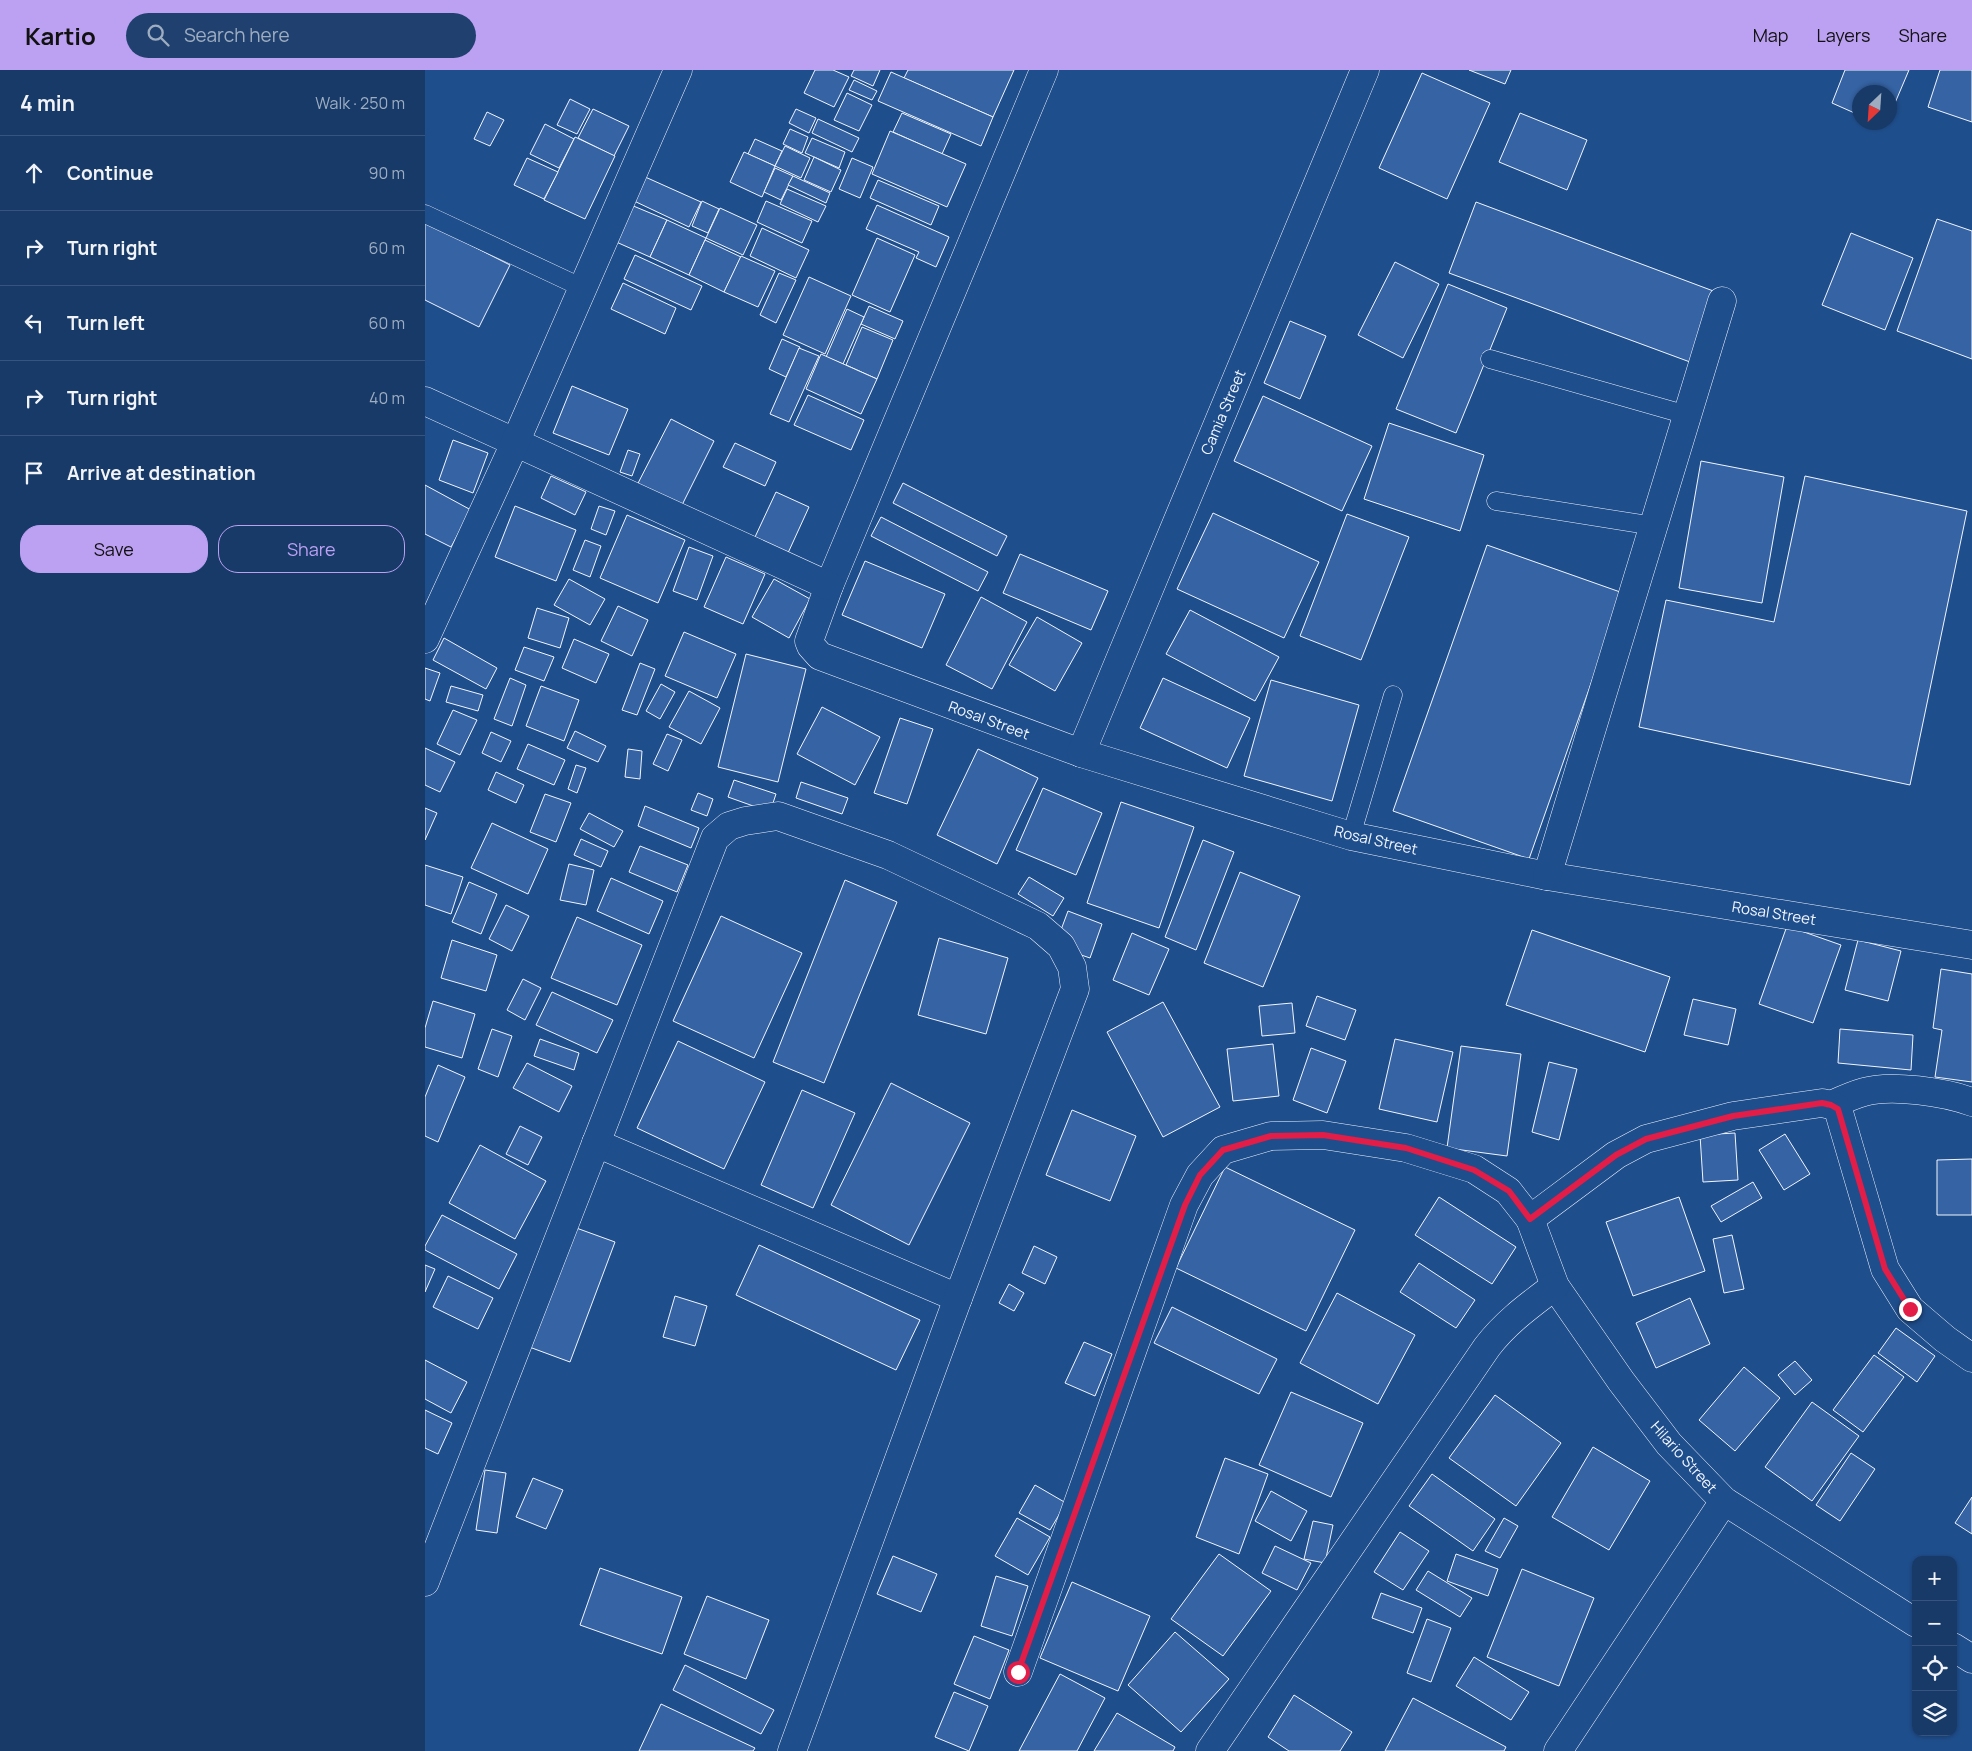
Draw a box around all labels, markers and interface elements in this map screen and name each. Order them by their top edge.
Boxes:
search box [126,13,476,58]
text: Kartio [25,19,96,52]
icon: search [144,21,172,49]
text: Search here [184,22,290,48]
text: Map [1753,23,1788,47]
text: Layers [1816,23,1870,47]
text: Share [1898,23,1947,47]
north arrow [1852,85,1897,130]
text: 4 min [20,89,75,117]
text: Walk · 250 m [315,92,405,114]
icon: ahead [20,159,48,187]
text: Continue [67,160,153,186]
text: 90 m [369,162,405,184]
icon: right [20,234,48,262]
text: Turn right [67,235,157,261]
text: 60 m [369,237,405,259]
icon: left [20,309,48,337]
text: Turn left [67,310,145,336]
text: 60 m [369,312,405,334]
street label: Camia Street [1196,366,1250,458]
icon: right [20,384,48,412]
text: Turn right [67,385,157,411]
text: 40 m [369,387,405,409]
icon: arrive [20,459,48,487]
text: Arrive at destination [67,460,256,486]
button: Save [20,525,208,573]
button: Share [218,525,405,573]
street label: Rosal Street [945,696,1033,744]
street label: Rosal Street [1332,820,1420,860]
street label: Rosal Street [1730,896,1818,930]
route end [1899,1298,1922,1321]
street label: Hilario Street [1646,1416,1722,1498]
map controls [1912,1556,1957,1736]
button: + [1912,1556,1957,1601]
button: − [1912,1601,1957,1646]
button: locate [1912,1646,1957,1691]
route start [1007,1661,1030,1684]
button: layers [1912,1691,1957,1736]

